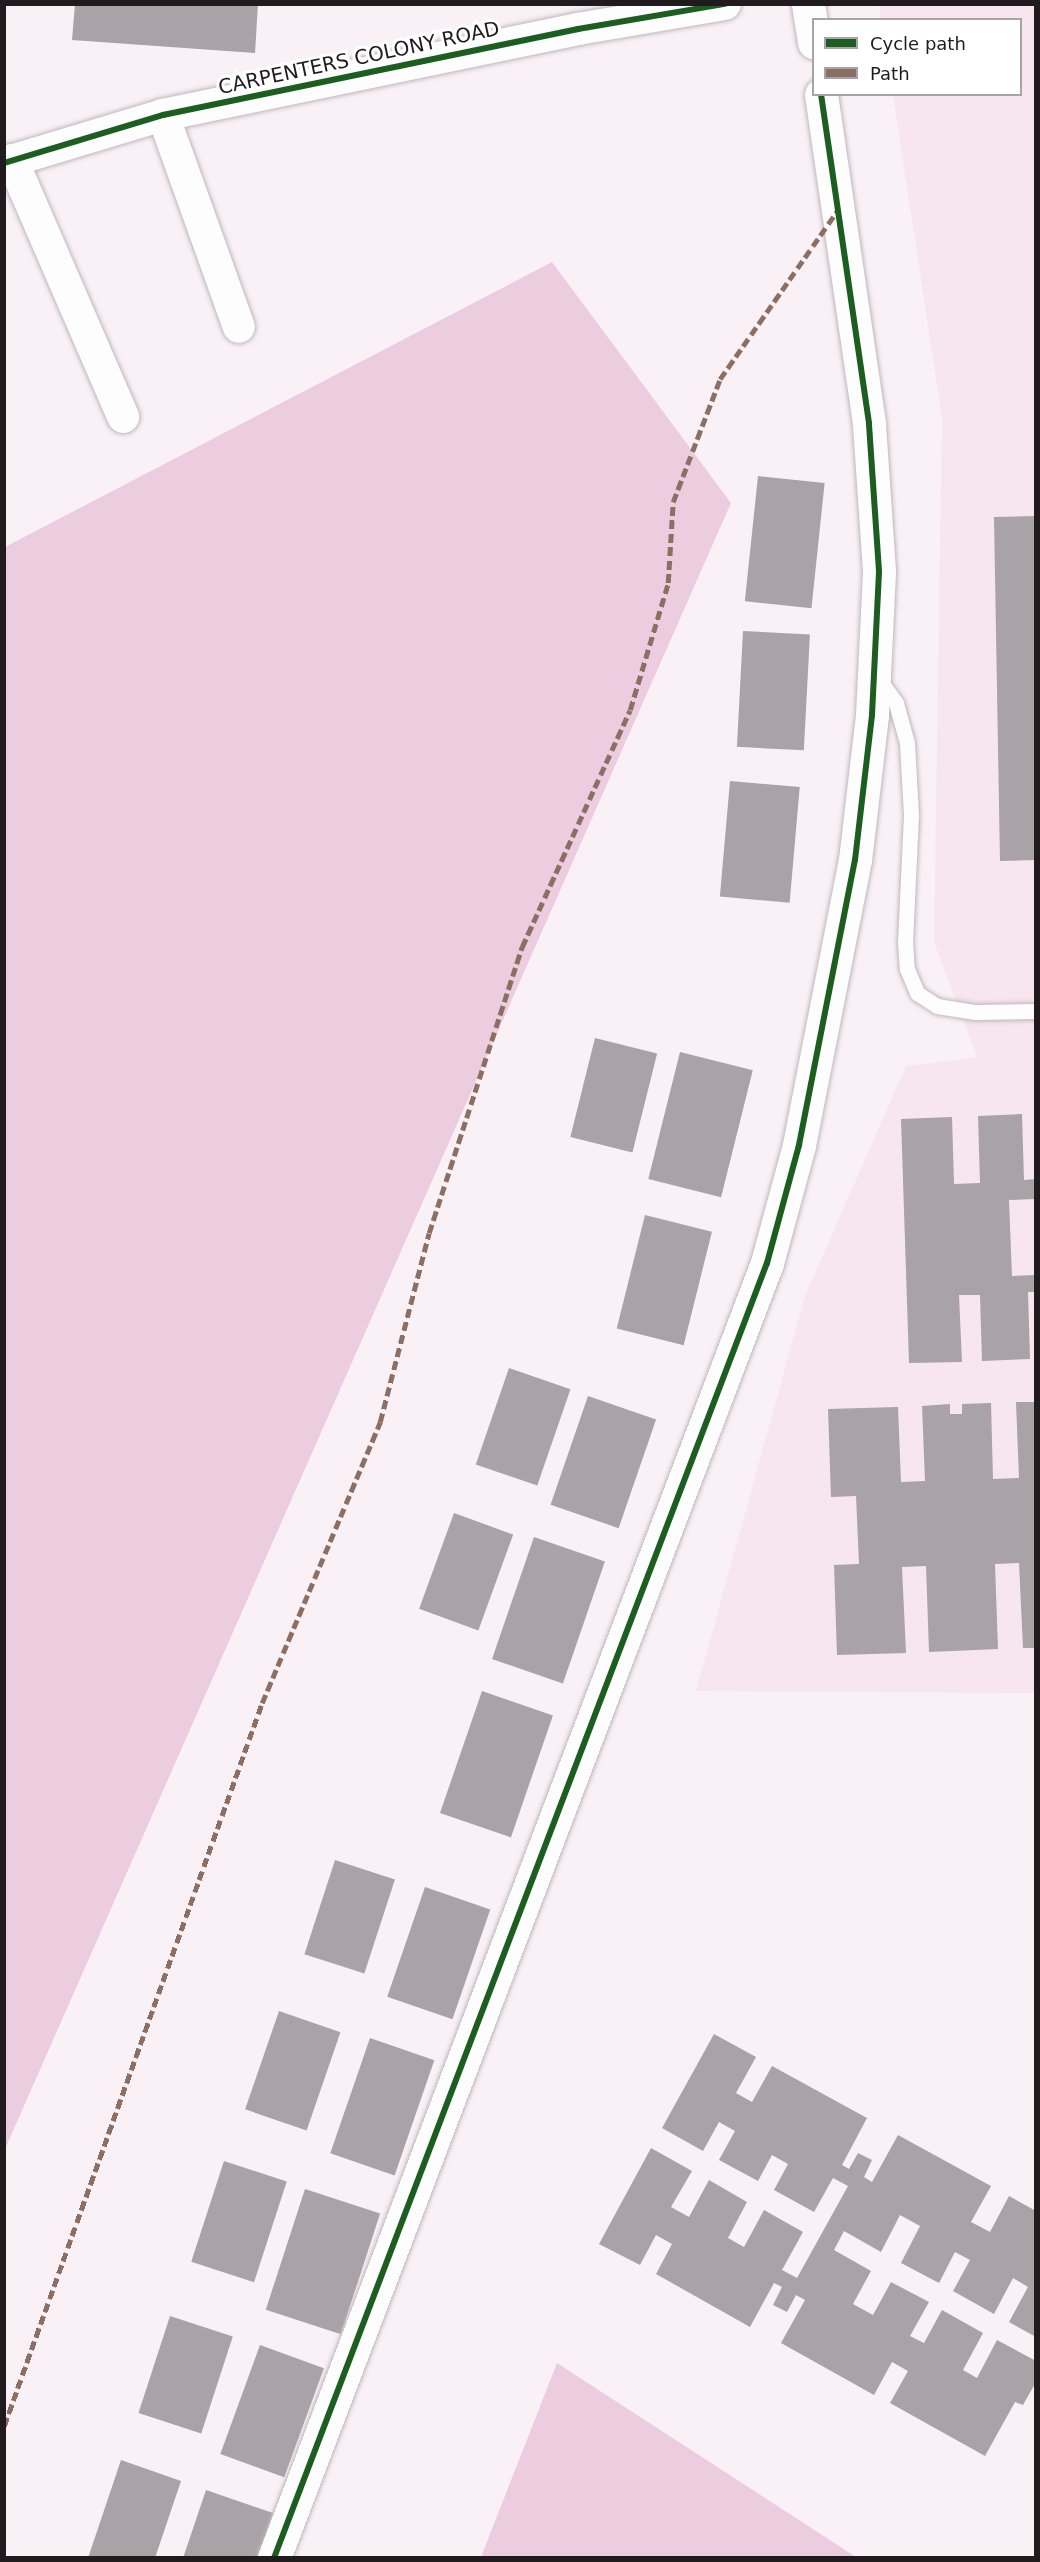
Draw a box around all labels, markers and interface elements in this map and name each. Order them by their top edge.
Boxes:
street label: CARPENTERS COLONY ROAD [216,16,502,100]
legend [812,18,1022,96]
text: Cycle path [870,33,966,54]
text: Path [870,63,910,84]

